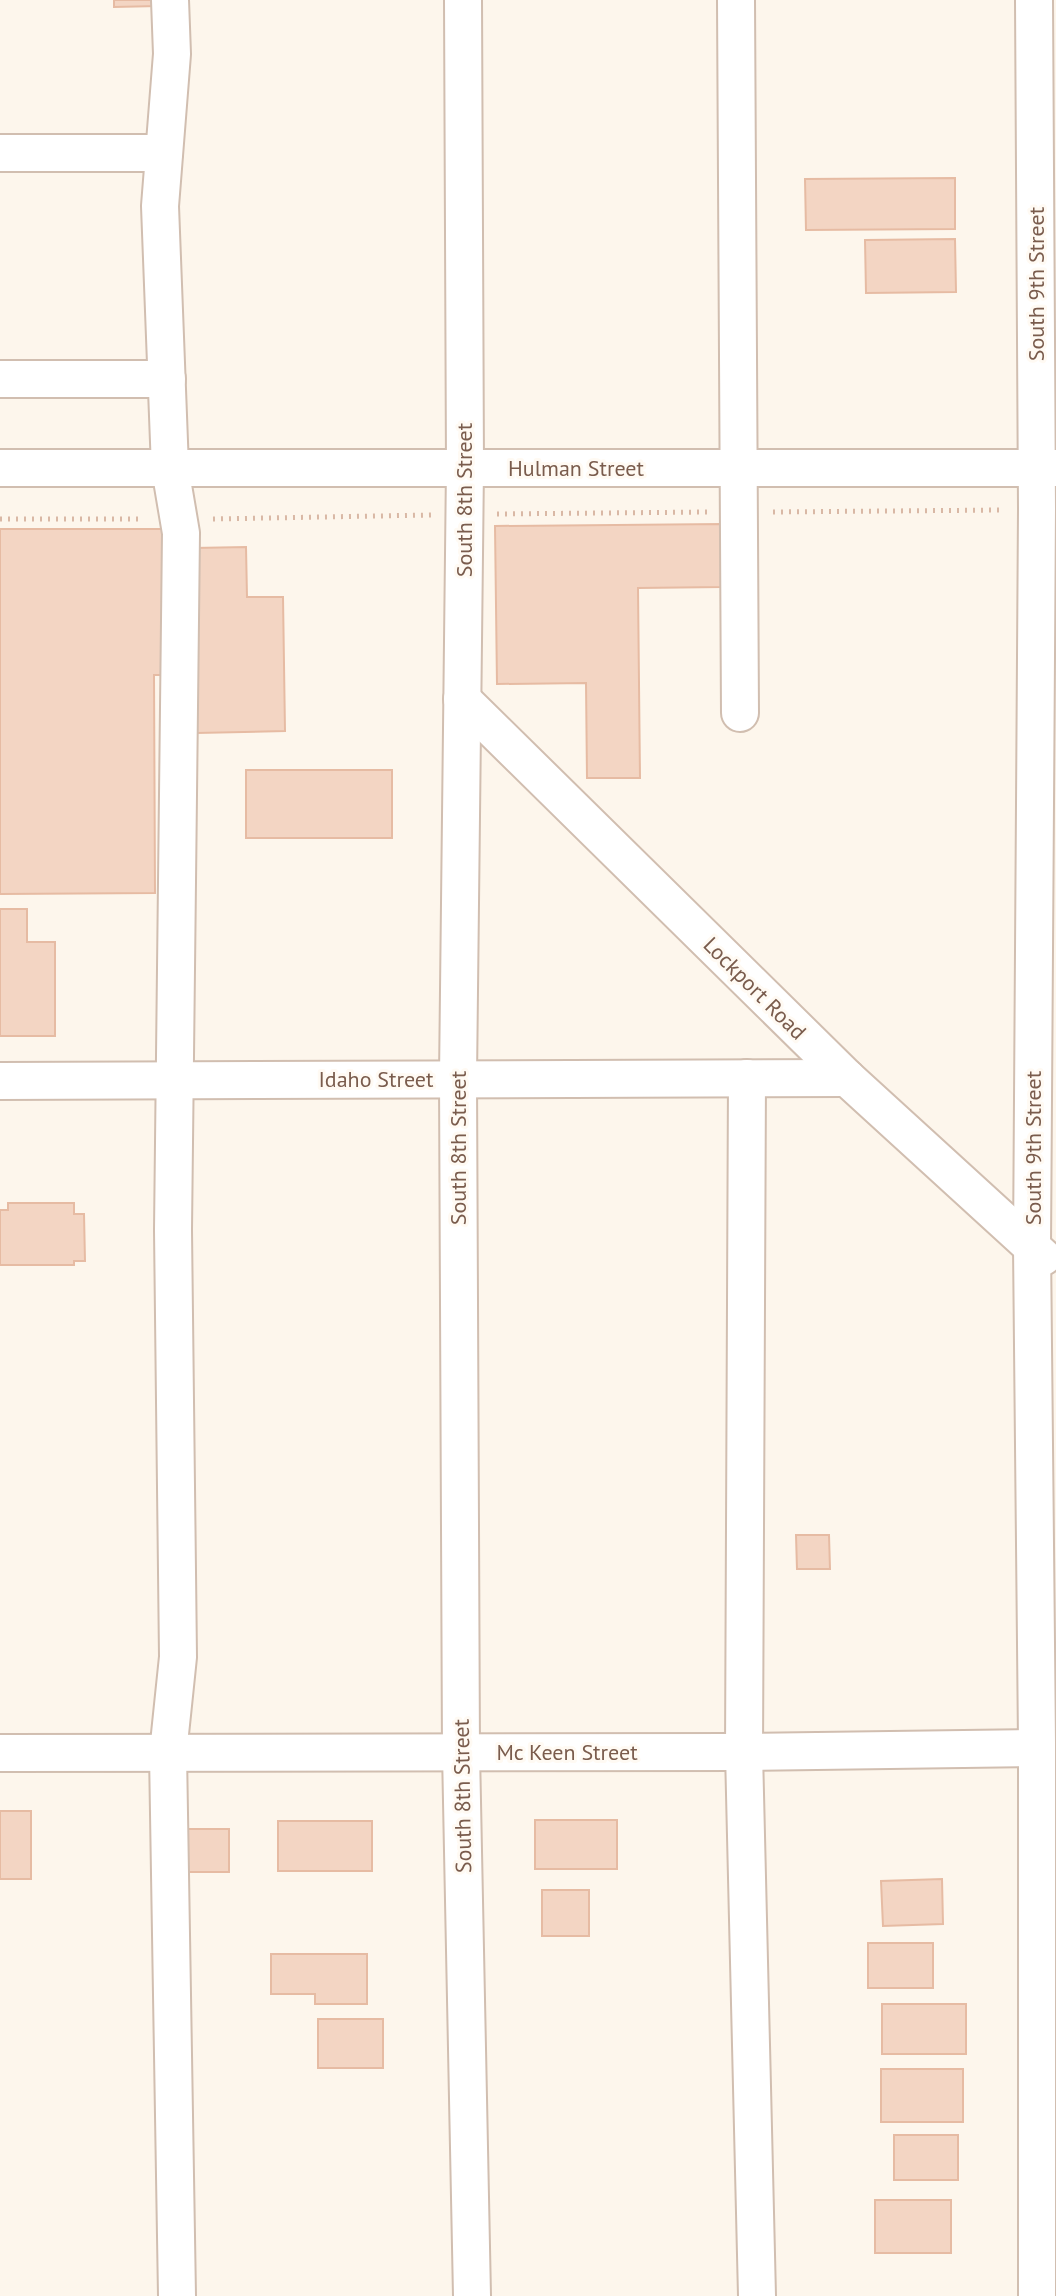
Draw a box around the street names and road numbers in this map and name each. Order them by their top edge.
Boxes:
street label: South 9th Street [1022,206,1050,361]
street label: South 8th Street [450,422,478,577]
street label: Hulman Street [508,454,645,482]
street label: Lockport Road [698,931,812,1045]
street label: Idaho Street [318,1065,434,1093]
street label: South 8th Street [444,1070,472,1225]
street label: South 9th Street [1019,1070,1047,1225]
street label: South 8th Street [447,1718,477,1873]
street label: Mc Keen Street [496,1738,638,1766]

